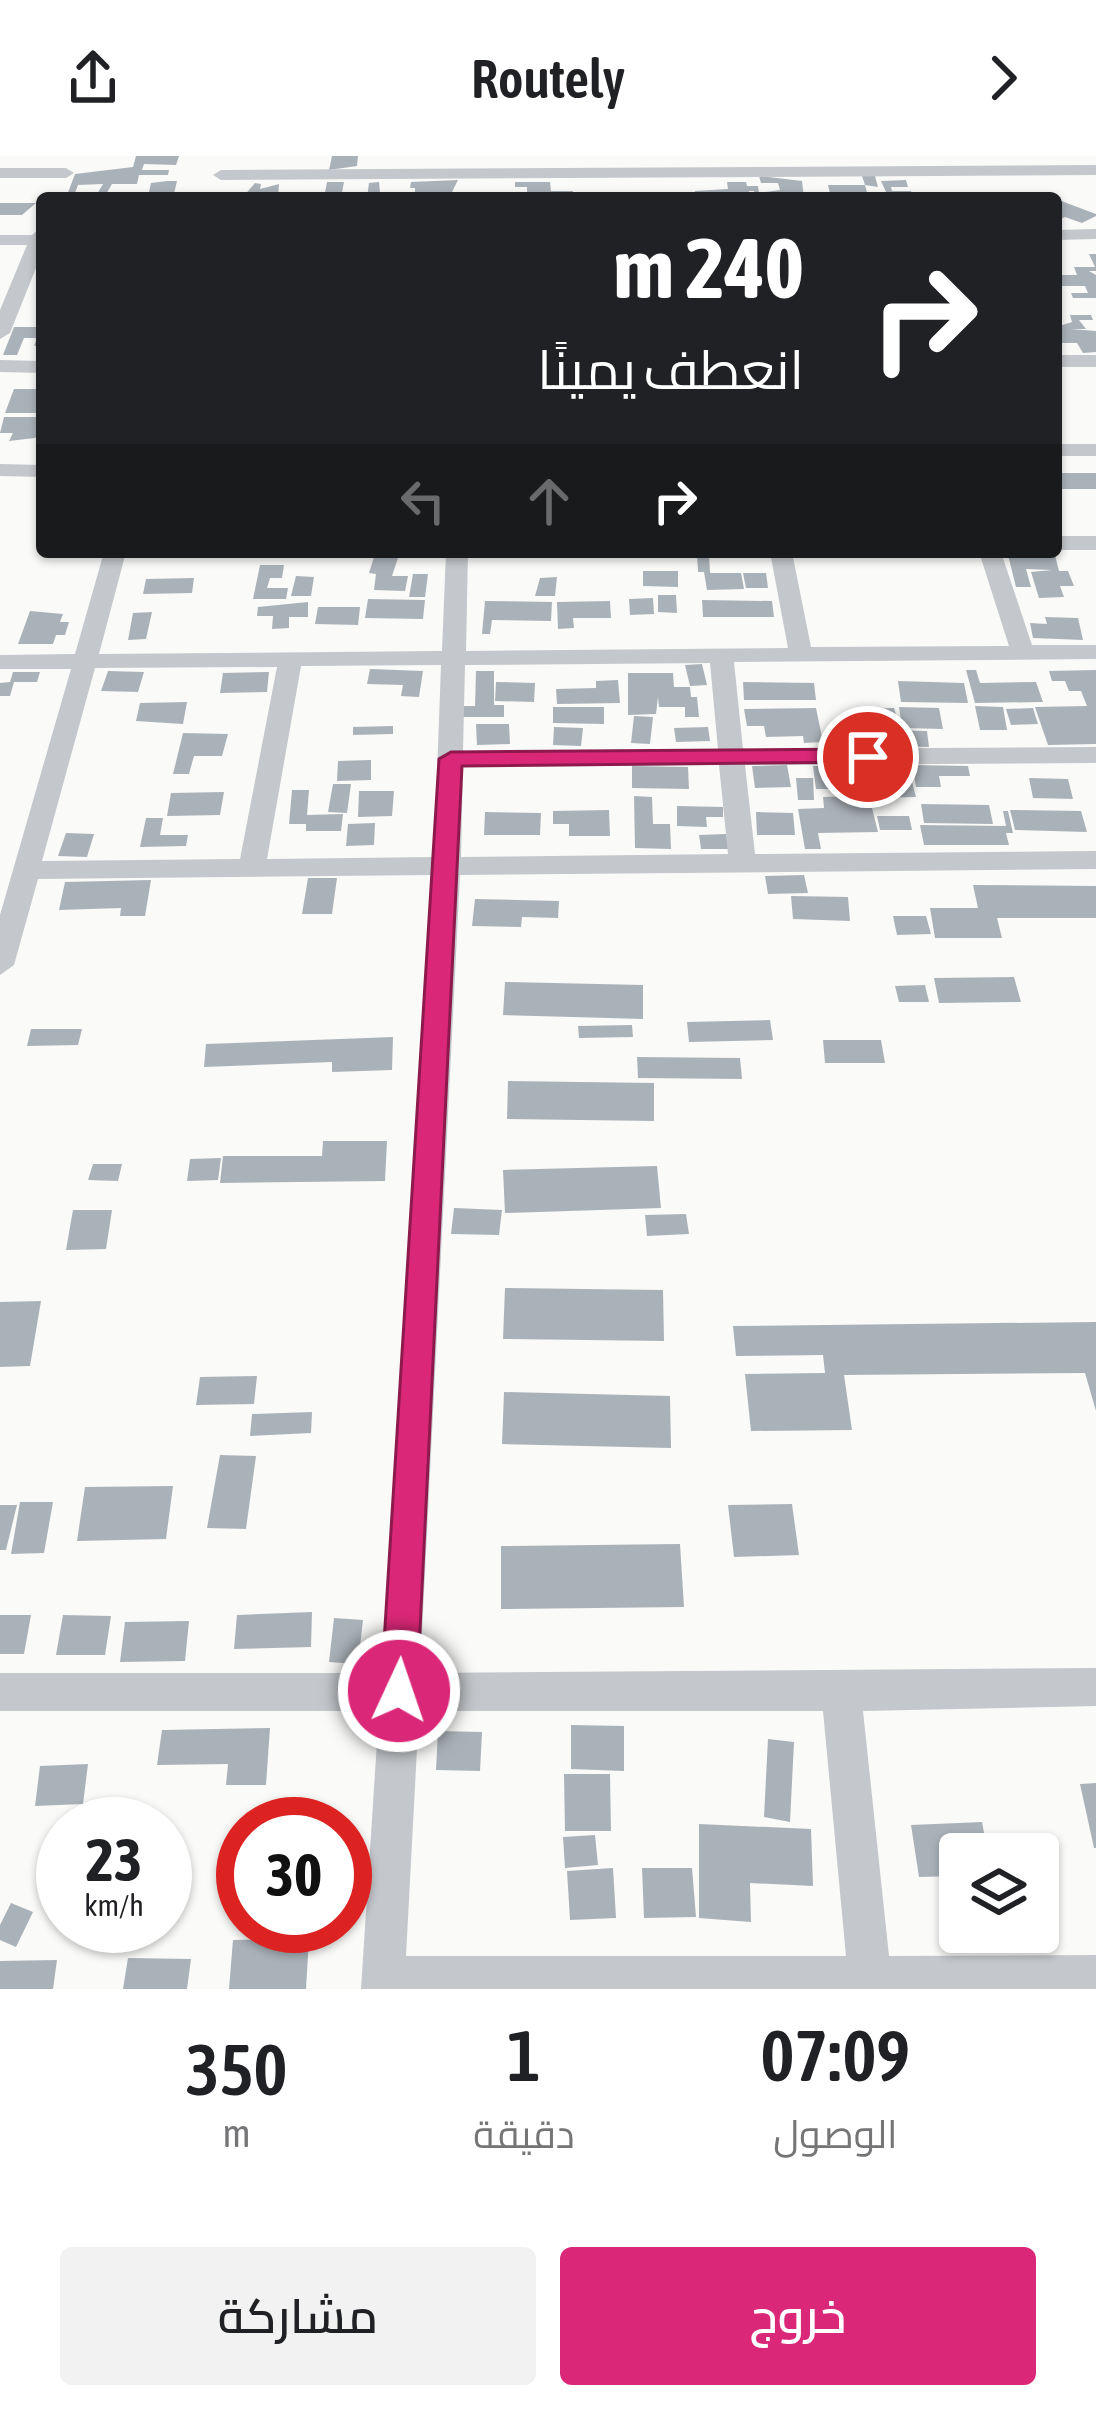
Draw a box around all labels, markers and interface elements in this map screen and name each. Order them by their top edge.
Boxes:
icon: share [60,45,126,111]
icon: forward [970,45,1036,111]
text: Routely [471,48,625,109]
text: 240 m [614,220,804,316]
icon: right [846,240,1002,396]
text: انعطف يمينًا [537,339,804,400]
icon: left [390,468,456,534]
icon: ahead [516,468,582,534]
icon: right [642,468,708,534]
pin [817,706,919,808]
icon: arrive [835,724,901,790]
position arrow [336,1628,462,1754]
speed limit sign: 30 [216,1797,372,1953]
text: 23 [86,1825,142,1894]
map controls [939,1833,1059,1953]
button: layers [939,1833,1059,1953]
text: km/h [84,1888,144,1922]
text: 1 [507,2014,541,2096]
text: 07:09 [761,2014,910,2096]
text: 350 [186,2028,287,2110]
text: m [223,2111,251,2155]
text: دقيقة [473,2112,575,2156]
text: الوصول [773,2112,897,2156]
button: مشاركة [60,2247,536,2385]
button: خروج [560,2247,1036,2385]

